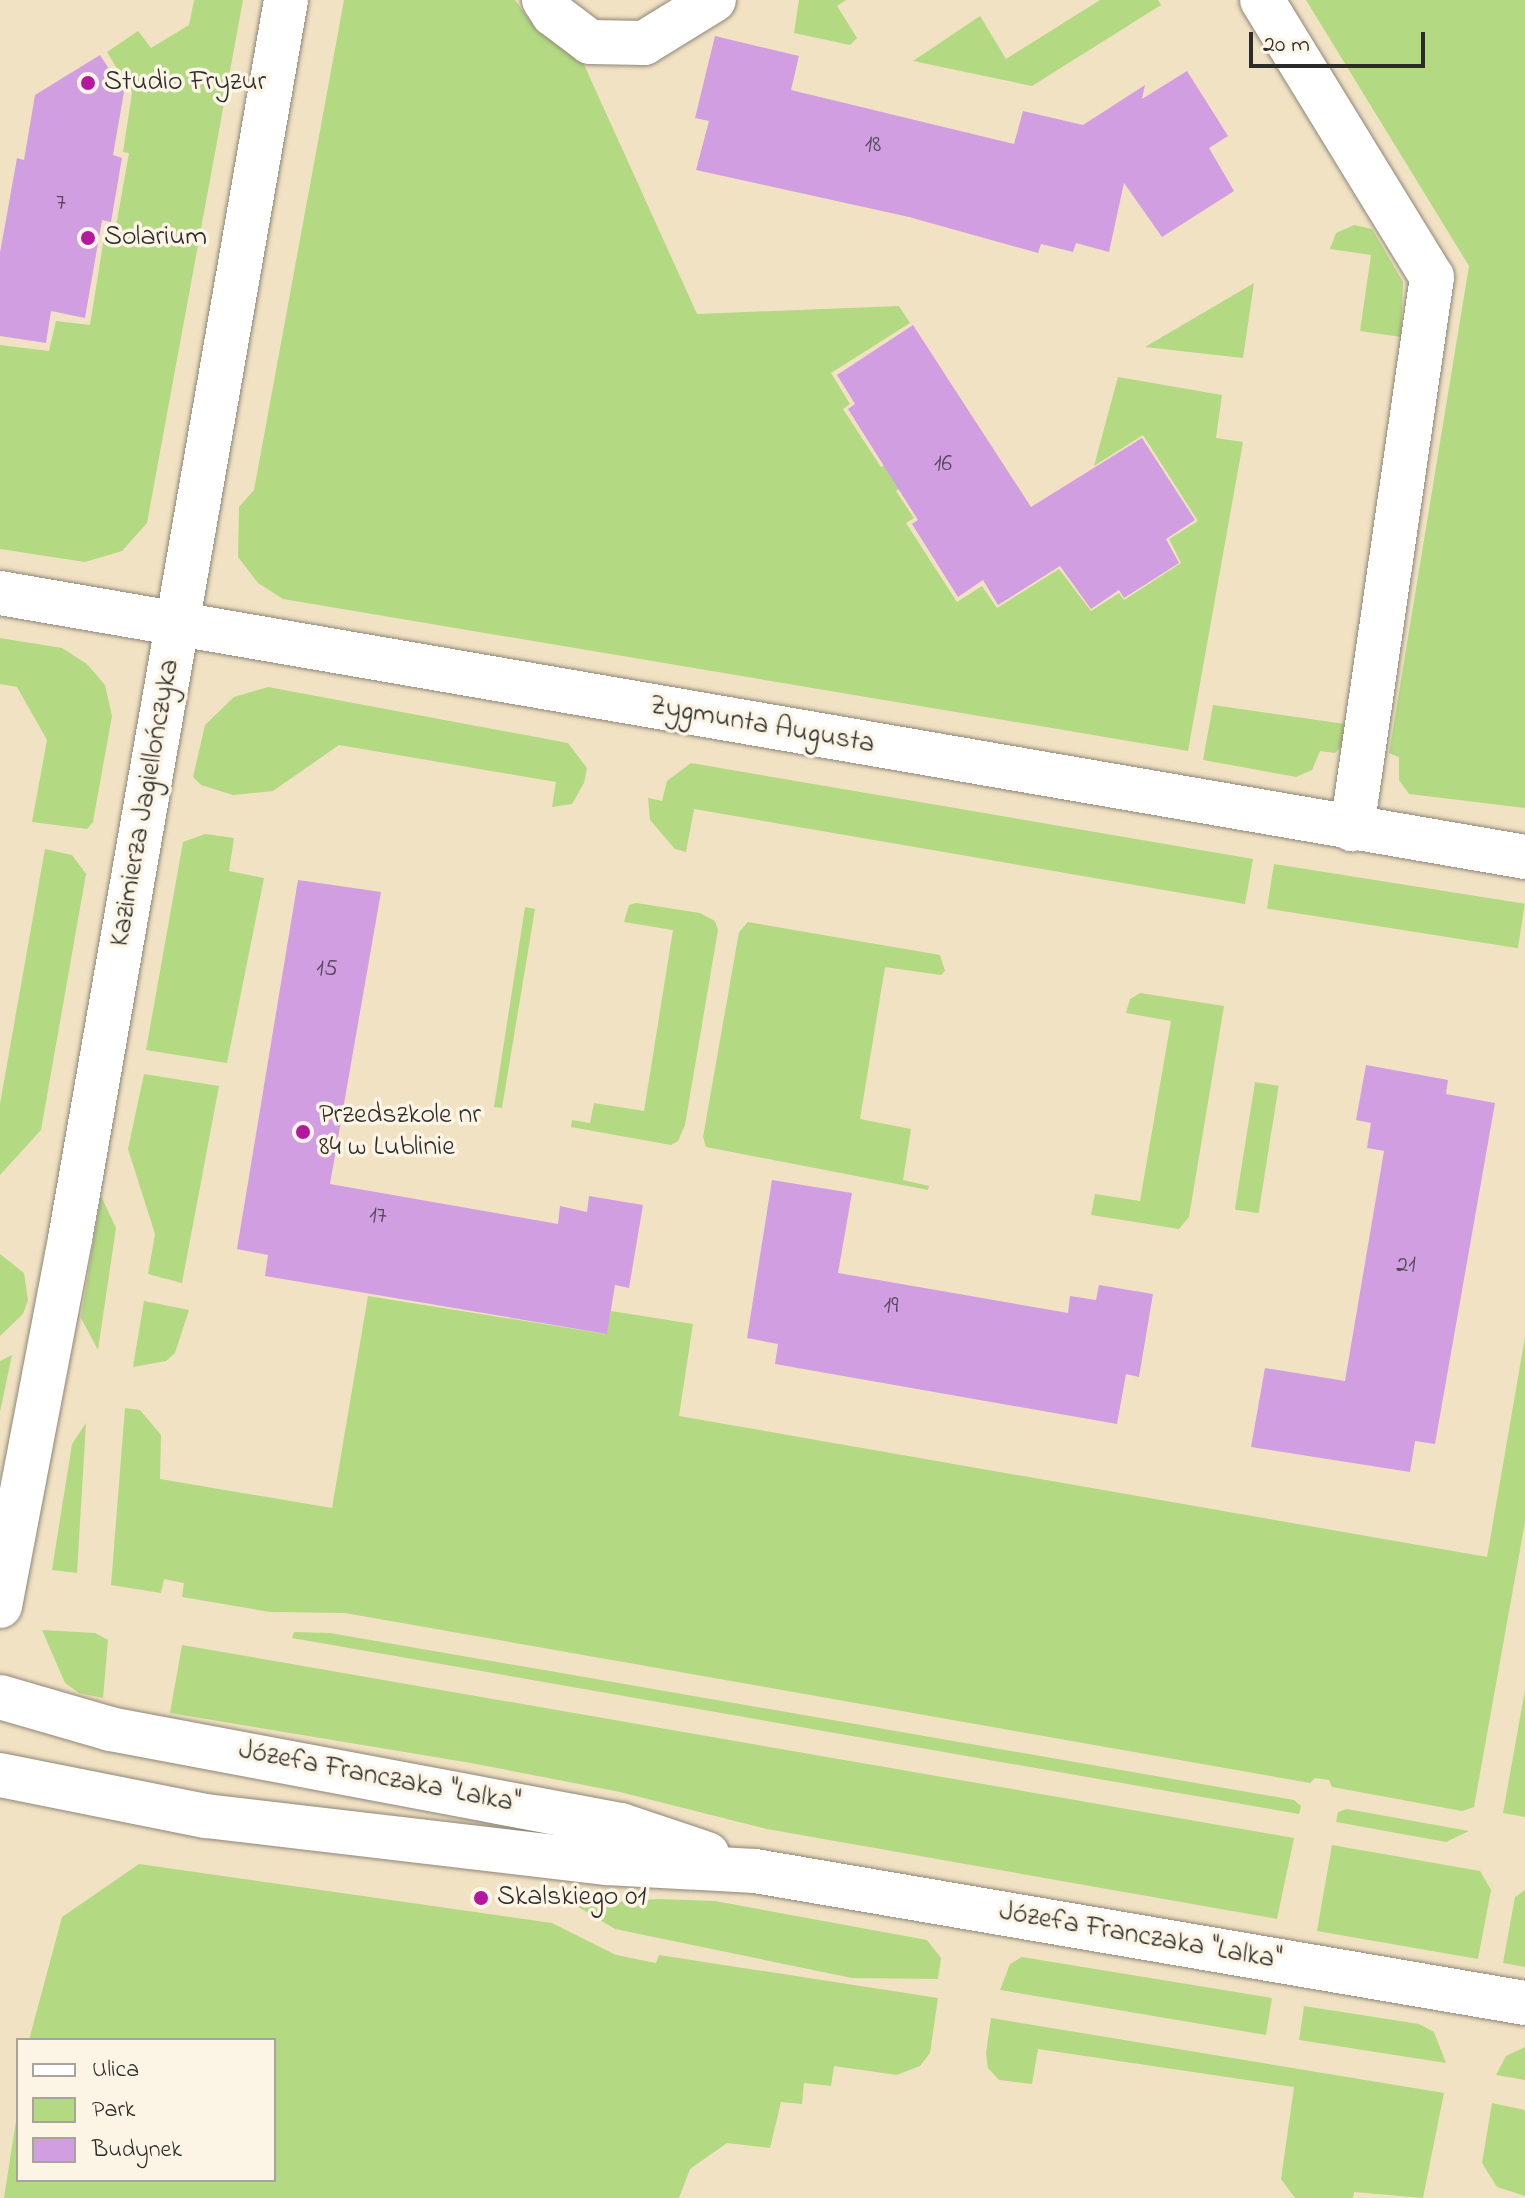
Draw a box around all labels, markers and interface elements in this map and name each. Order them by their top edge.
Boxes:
scale bar [1253,16,1429,66]
text: 20 m [1263,28,1310,63]
place label: Studio Fryzur [104,66,266,100]
marker: Studio Fryzur [79,74,97,92]
house number: 18 [865,132,881,160]
house number: 7 [56,190,66,218]
place label: Solarium [104,221,207,255]
marker: Solarium [79,229,97,247]
house number: 16 [934,451,952,479]
street label: Kazimierza Jagiellończyka [104,657,188,949]
street label: Zygmunta Augusta [647,690,877,762]
house number: 15 [316,956,338,984]
place label: Przedszkole nr 84 w Lublinie [319,1099,481,1165]
marker: Przedszkole nr 84 w Lublinie [294,1123,312,1141]
house number: 17 [369,1203,387,1231]
house number: 21 [1396,1252,1416,1280]
house number: 19 [884,1293,898,1321]
street label: Józefa Franczaka "Lalka" [236,1734,522,1822]
place label: Skalskiego 01 [497,1881,646,1915]
marker: Skalskiego 01 [472,1889,490,1907]
street label: Józefa Franczaka "Lalka" [996,1896,1284,1978]
legend [16,2038,276,2182]
text: Ulica [92,2053,139,2088]
text: Park [92,2093,135,2128]
text: Budynek [92,2133,182,2168]

